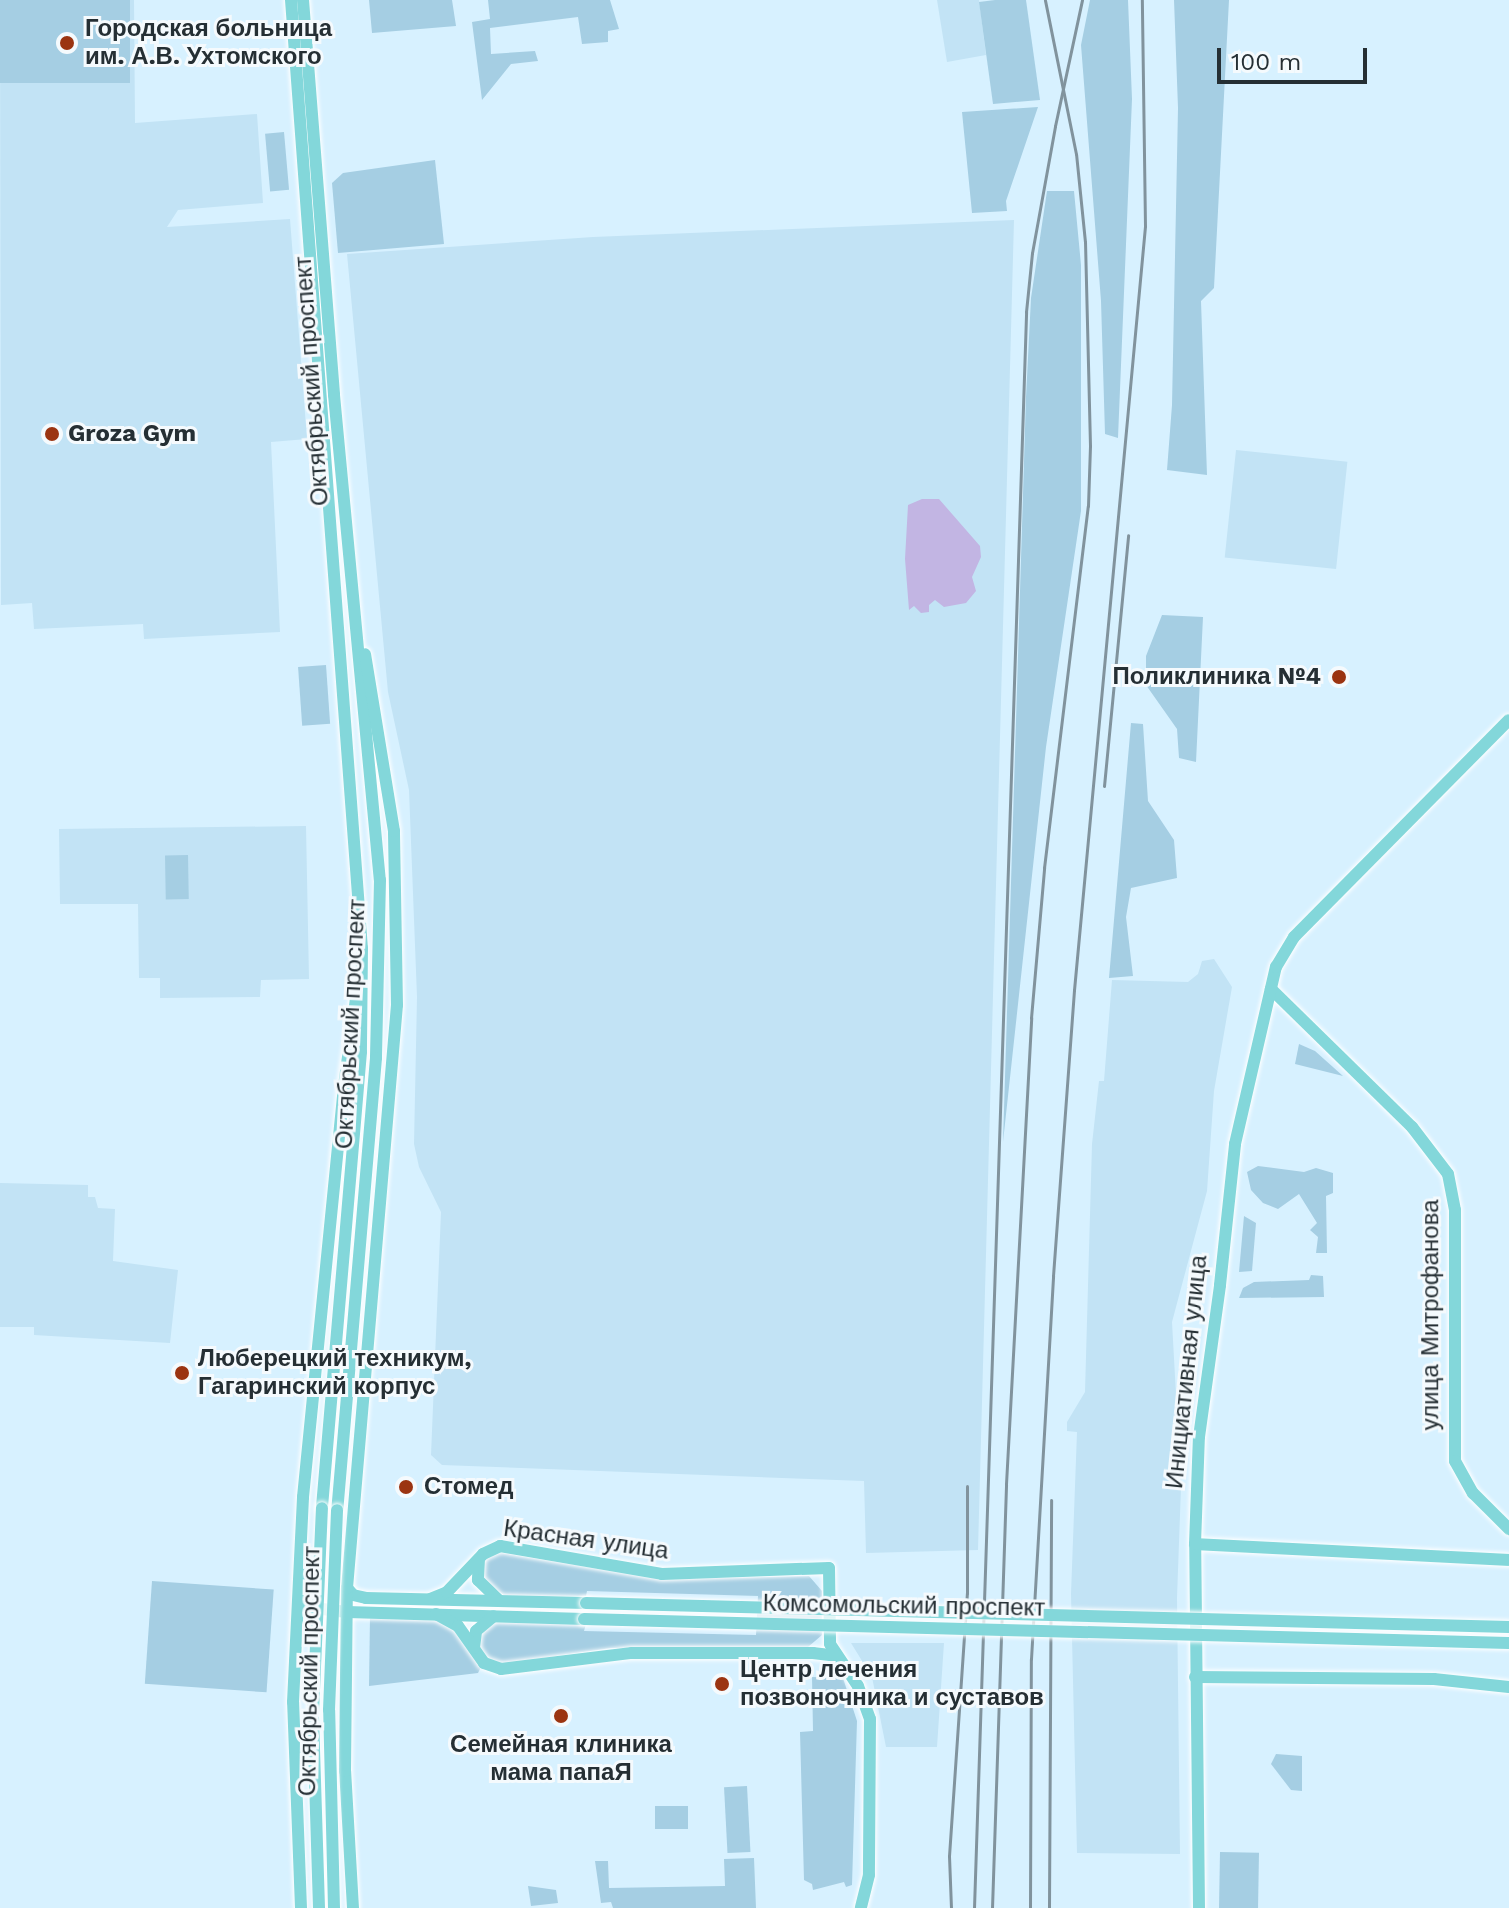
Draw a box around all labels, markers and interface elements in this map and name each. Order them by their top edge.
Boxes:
place label: Городская больница им. А.В. Ухтомского [85,15,332,71]
marker: Городская больница им. А.В. Ухтомского [56,32,78,54]
scale bar [1221,32,1371,82]
text: 100 m [1231,48,1301,76]
street label: Октябрьский проспект [289,255,335,507]
place label: Groza Gym [68,420,196,448]
marker: Groza Gym [43,425,61,443]
place label: Поликлиника №4 [1112,663,1321,691]
marker: Поликлиника №4 [1328,666,1350,688]
street label: Октябрьский проспект [330,898,372,1150]
street label: улица Митрофанова [1417,1200,1445,1430]
street label: Инициативная улица [1160,1254,1214,1490]
place label: Люберецкий техникум, Гагаринский корпус [198,1345,471,1401]
marker: Люберецкий техникум, Гагаринский корпус [173,1364,191,1382]
place label: Стомед [424,1473,513,1501]
marker: Стомед [395,1476,417,1498]
street label: Красная улица [502,1514,670,1566]
street label: Октябрьский проспект [293,1546,327,1796]
street label: Комсомольский проспект [762,1589,1046,1623]
place label: Центр лечения позвоночника и суставов [740,1656,1044,1712]
marker: Центр лечения позвоночника и суставов [711,1673,733,1695]
marker: Семейная клиника мама папаЯ [550,1705,572,1727]
place label: Семейная клиника мама папаЯ [450,1731,672,1787]

